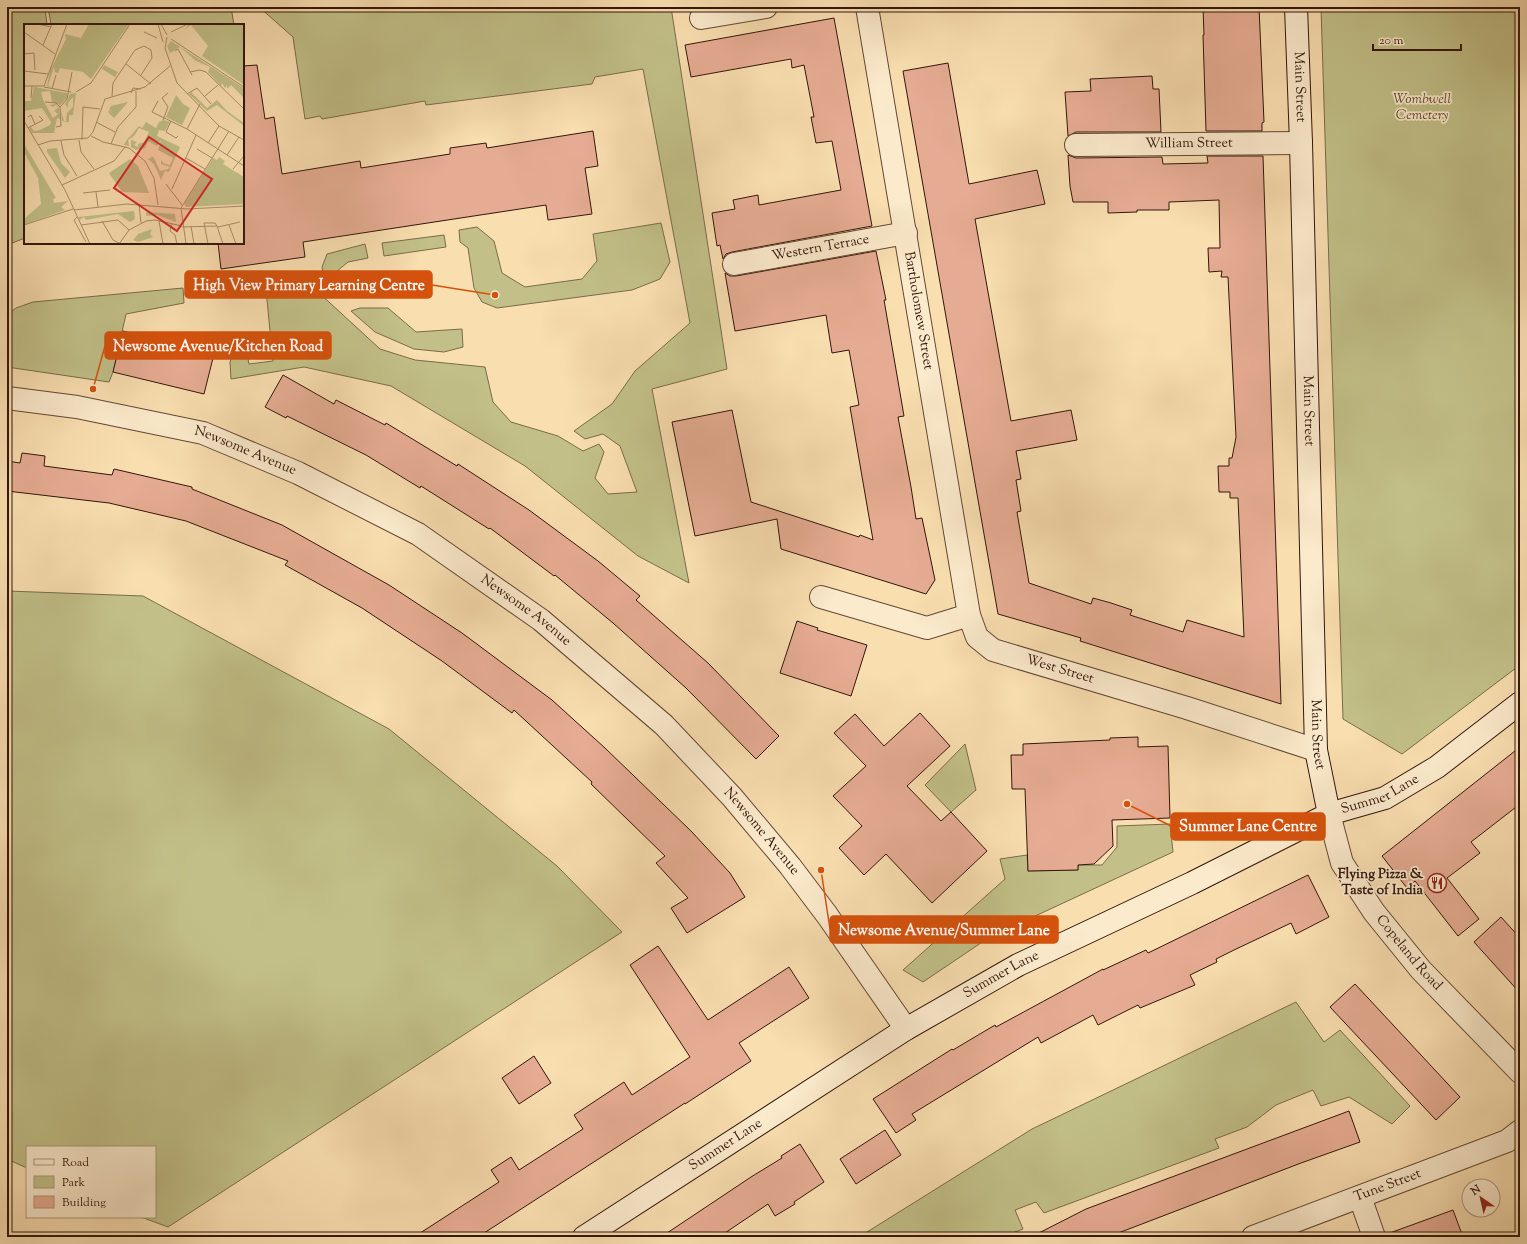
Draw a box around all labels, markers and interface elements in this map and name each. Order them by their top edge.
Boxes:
inset map [24,24,244,244]
scale bar [1373,26,1461,52]
text: 20 m [1379,32,1404,50]
street label: Main Street [1288,51,1310,123]
park label: Wombwell Cemetery [1393,90,1451,126]
street label: William Street [1145,134,1233,154]
street label: Western Terrace [770,230,871,267]
street label: Bartholomew Street [898,250,938,372]
callout: High View Primary Learning Centre [185,271,432,298]
text: High View Primary Learning Centre [193,276,425,297]
callout: Newsome Avenue/Kitchen Road [105,332,331,359]
text: Newsome Avenue/Kitchen Road [113,337,324,358]
street label: Main Street [1297,375,1318,447]
street label: Newsome Avenue [193,421,299,481]
street label: Newsome Avenue [476,570,575,651]
street label: West Street [1023,650,1096,690]
street label: Main Street [1305,699,1330,772]
street label: Summer Lane [1339,770,1423,820]
street label: Newsome Avenue [718,783,804,880]
callout: Summer Lane Centre [1171,813,1325,840]
text: Summer Lane Centre [1179,817,1317,838]
place label: Flying Pizza & Taste of India [1338,865,1424,901]
restaurant icon: Flying Pizza & Taste of India [1426,872,1448,894]
street label: Copeland Road [1371,911,1446,996]
callout: Newsome Avenue/Summer Lane [830,916,1058,943]
text: Newsome Avenue/Summer Lane [838,921,1050,942]
street label: Summer Lane [960,946,1043,1004]
street label: Summer Lane [685,1114,767,1176]
legend [26,1146,156,1218]
text: Road [62,1154,89,1172]
street label: Tune Street [1351,1164,1424,1208]
text: Park [62,1174,85,1192]
north arrow [1461,1178,1501,1218]
text: N [1467,1181,1484,1200]
text: Building [62,1194,106,1212]

